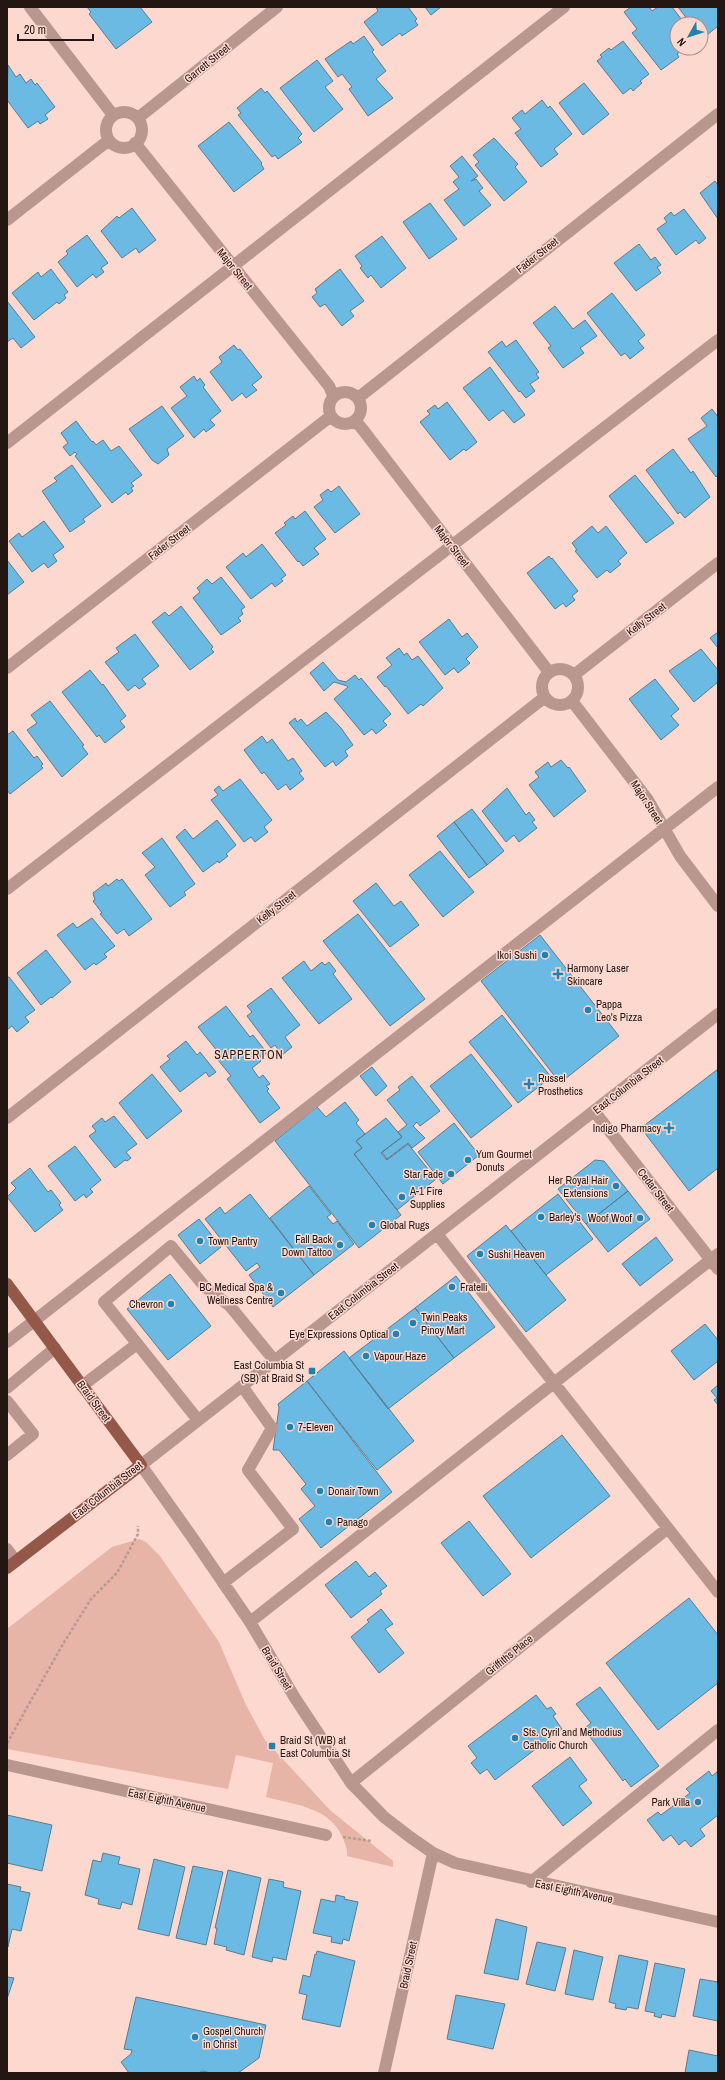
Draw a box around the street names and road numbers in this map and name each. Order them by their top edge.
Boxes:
street label: Garrett Street [181,40,233,86]
street label: Fader Street [513,234,561,276]
street label: Major Street [214,246,256,293]
street label: Fader Street [145,521,193,563]
street label: Major Street [431,522,473,570]
street label: Kelly Street [624,599,669,639]
street label: Major Street [628,778,667,827]
street label: Kelly Street [254,887,299,927]
street label: East Columbia Street [590,1053,666,1117]
street label: Cedar Street [635,1166,678,1215]
street label: East Columbia Street [325,1259,401,1323]
street label: Braid Street [74,1377,114,1425]
street label: East Columbia Street [69,1458,145,1522]
street label: Griffiths Place [482,1632,536,1678]
street label: Braid Street [259,1644,296,1693]
street label: East Eighth Avenue [127,1785,207,1815]
street label: East Eighth Avenue [534,1876,614,1906]
street label: Braid Street [396,1940,420,1990]

